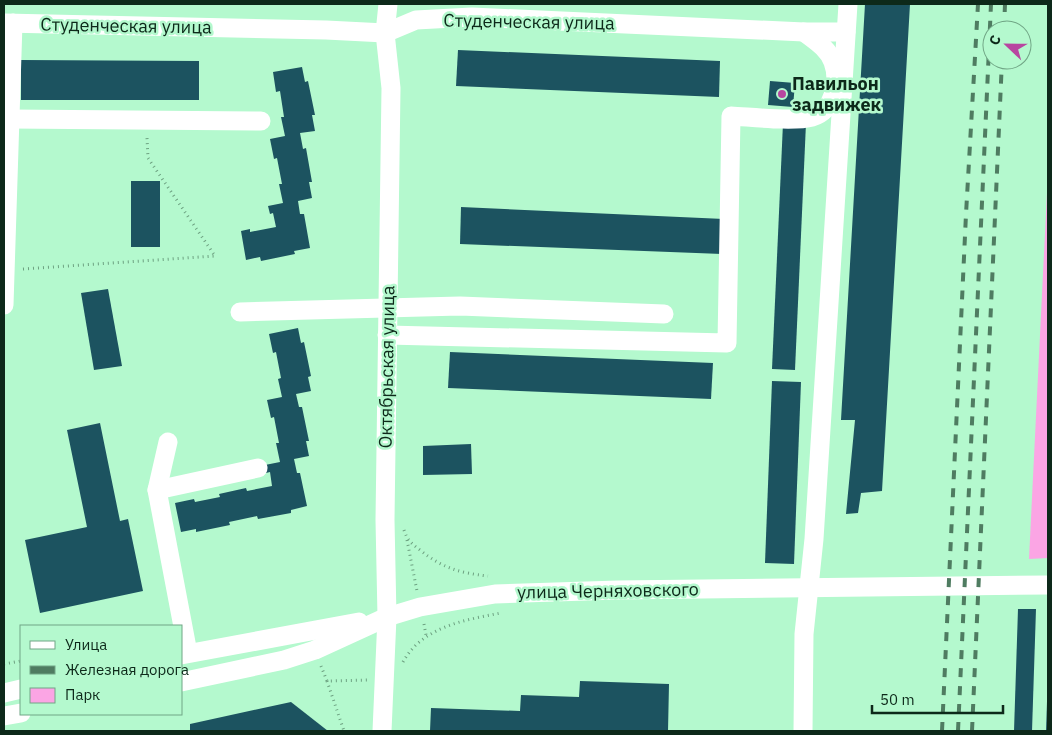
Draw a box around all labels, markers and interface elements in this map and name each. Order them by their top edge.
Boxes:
street label: Студенческая улица [443,9,615,35]
street label: Студенческая улица [40,13,212,39]
north arrow [982,20,1032,70]
text: С [985,33,1005,48]
place label: Павильон задвижек [792,72,881,116]
marker: Павильон задвижек [776,88,788,100]
street label: Октябрьская улица [374,285,399,449]
street label: улица Черняховского [517,577,699,604]
legend [20,625,182,715]
text: Улица [65,635,107,654]
text: Железная дорога [65,660,189,679]
scale bar [872,682,1003,714]
text: Парк [65,685,100,704]
text: 50 m [880,690,915,709]

